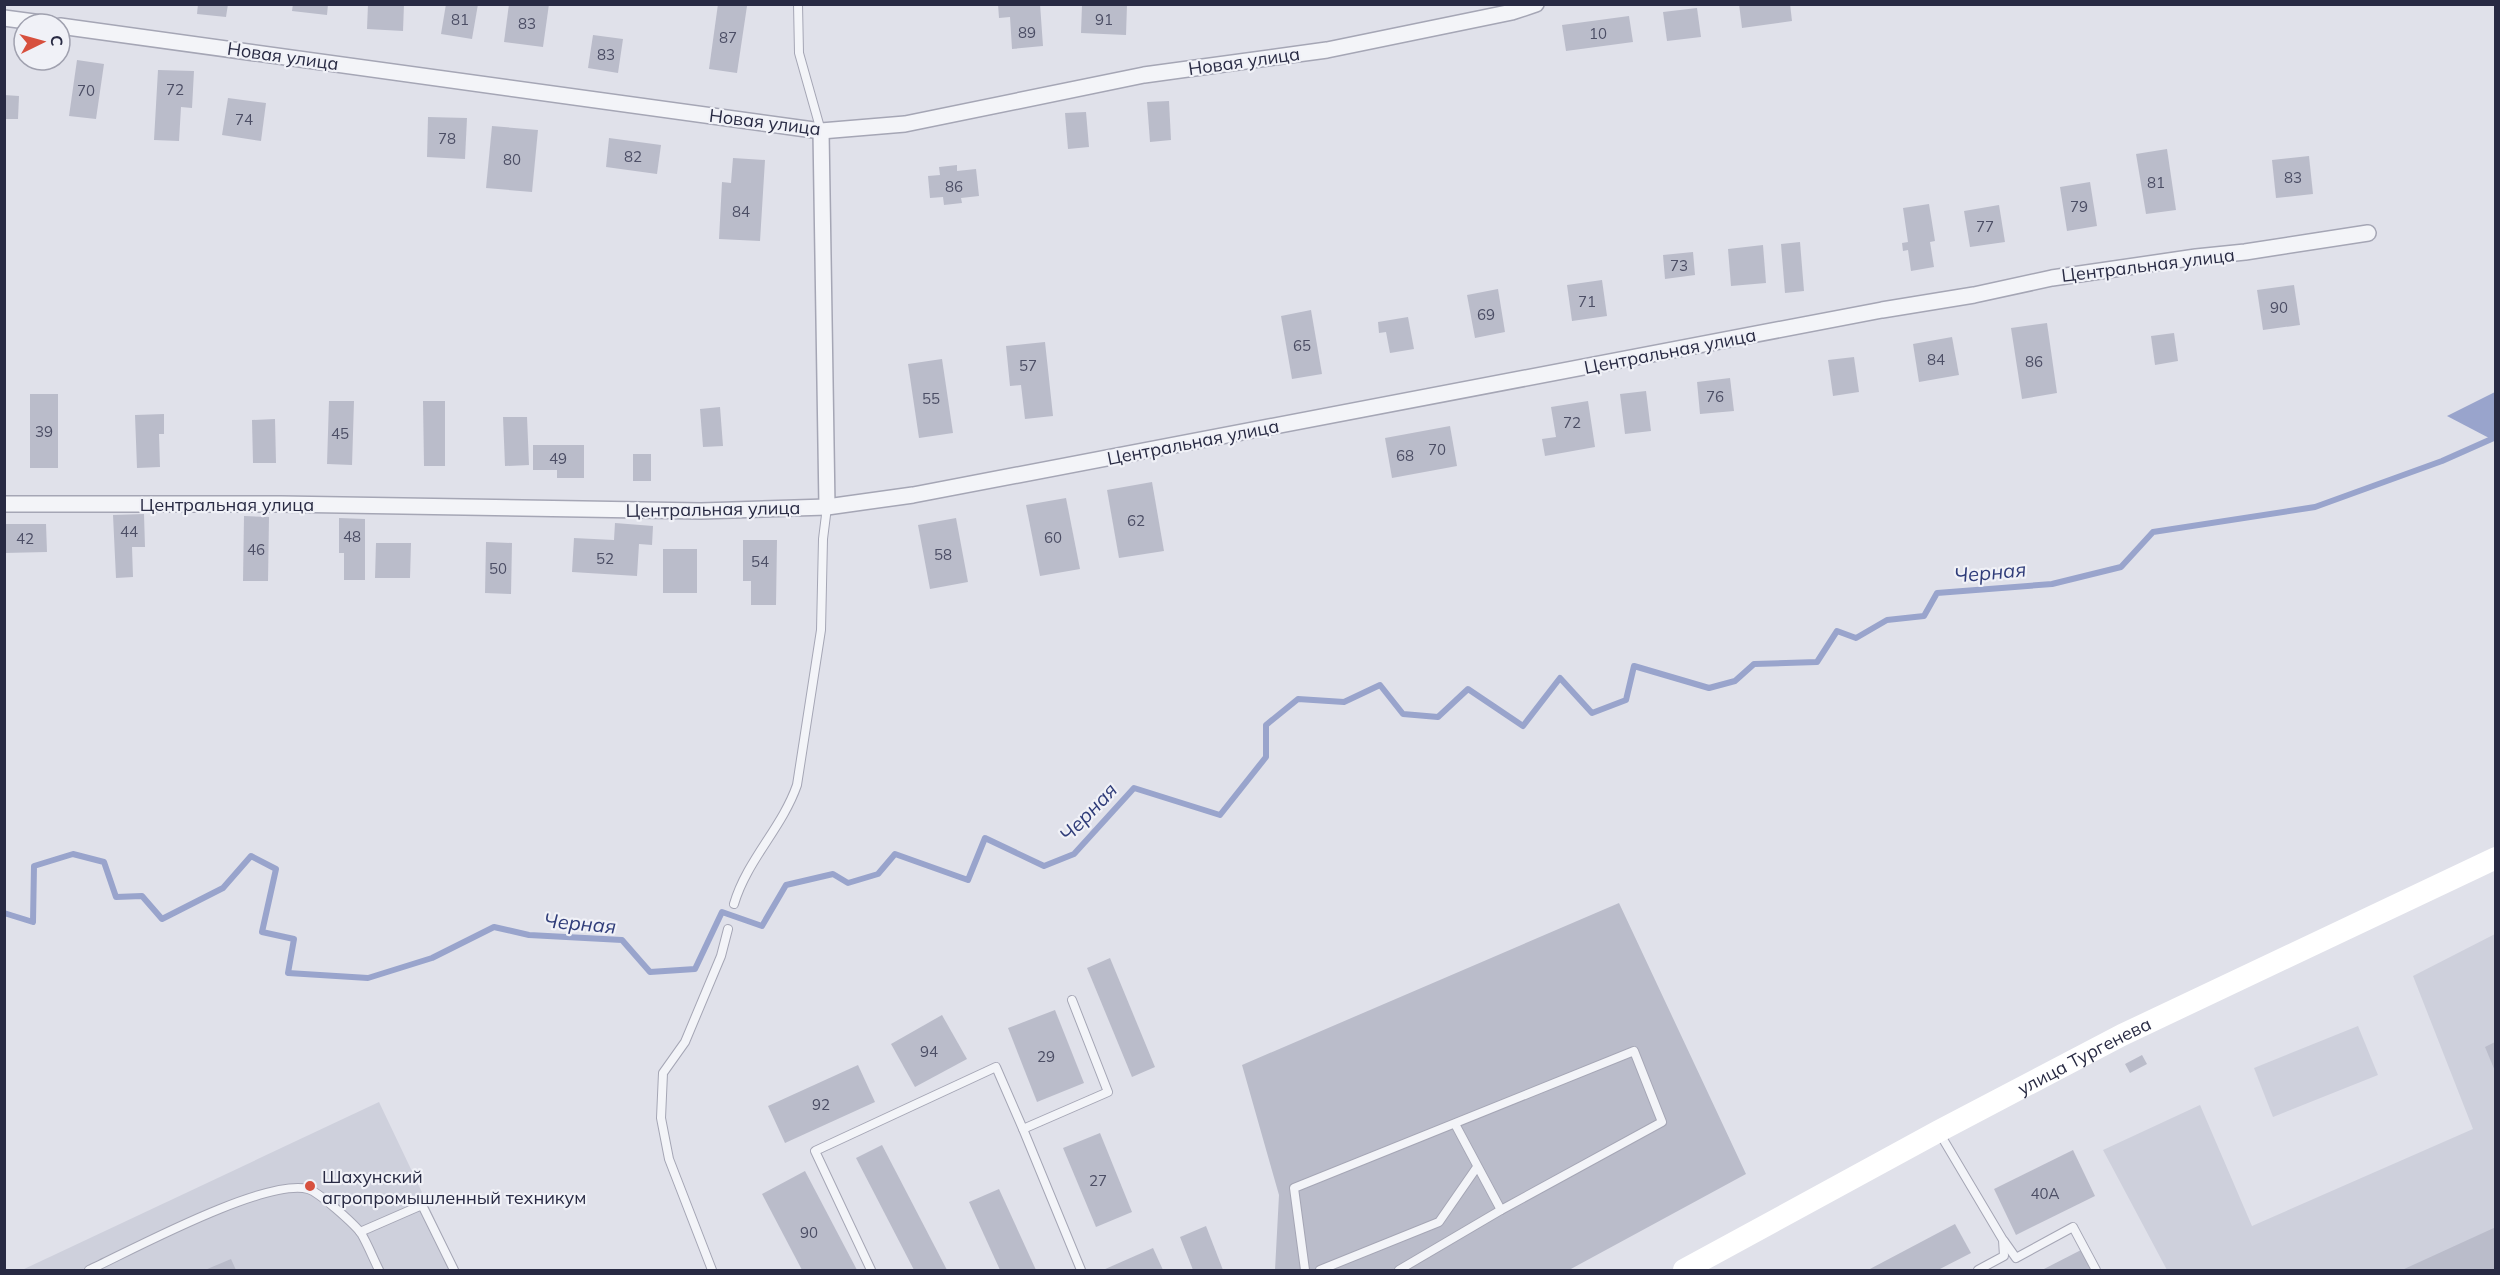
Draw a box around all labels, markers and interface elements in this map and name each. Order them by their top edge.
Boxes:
house number: 81 [451,10,469,29]
house number: 91 [1095,10,1113,29]
north arrow [12,12,72,72]
house number: 83 [518,14,536,33]
house number: 89 [1018,23,1036,42]
house number: 10 [1589,24,1607,43]
house number: 87 [719,28,737,47]
text: С [47,34,67,47]
street label: Новая улица [226,37,340,75]
street label: Новая улица [1187,42,1301,80]
house number: 83 [597,45,615,64]
house number: 72 [166,80,184,99]
house number: 70 [77,81,95,100]
street label: Новая улица [708,104,822,140]
house number: 74 [235,110,253,129]
house number: 78 [438,129,456,148]
house number: 82 [624,147,642,166]
house number: 80 [503,150,521,169]
house number: 83 [2284,168,2302,187]
house number: 81 [2147,173,2165,192]
house number: 86 [945,177,963,196]
house number: 79 [2070,197,2088,216]
house number: 84 [732,202,750,221]
house number: 77 [1976,217,1994,236]
street label: Центральная улица [2060,243,2236,287]
house number: 73 [1670,256,1688,275]
house number: 71 [1578,292,1596,311]
house number: 90 [2270,298,2288,317]
house number: 69 [1477,305,1495,324]
street label: Центральная улица [1582,323,1758,379]
house number: 65 [1293,336,1311,355]
house number: 84 [1927,350,1945,369]
house number: 86 [2025,352,2043,371]
house number: 57 [1019,356,1037,375]
house number: 76 [1706,387,1724,406]
house number: 55 [922,389,940,408]
house number: 72 [1563,413,1581,432]
street label: Центральная улица [1105,414,1281,470]
house number: 39 [35,422,53,441]
house number: 45 [331,424,349,443]
house number: 70 [1428,440,1446,459]
house number: 68 [1396,446,1414,465]
house number: 49 [549,449,567,468]
street label: Центральная улица [140,493,314,516]
street label: Центральная улица [626,496,800,522]
house number: 62 [1127,511,1145,530]
house number: 44 [120,522,138,541]
house number: 48 [343,527,361,546]
house number: 60 [1044,528,1062,547]
house number: 42 [16,529,34,548]
house number: 46 [247,540,265,559]
house number: 58 [934,545,952,564]
house number: 52 [596,549,614,568]
house number: 54 [751,552,769,571]
water label: Черная [1953,556,2027,588]
house number: 50 [489,559,507,578]
water label: Черная [1054,777,1122,847]
water label: Черная [543,907,617,939]
street label: улица Тургенева [2013,1012,2155,1099]
house number: 94 [920,1042,938,1061]
house number: 29 [1037,1047,1055,1066]
house number: 92 [812,1095,830,1114]
place label: Шахунский агропромышленный техникум [322,1165,586,1209]
house number: 27 [1089,1171,1107,1190]
marker: Шахунский агропромышленный техникум [303,1179,317,1193]
house number: 40А [2030,1184,2060,1203]
house number: 90 [800,1223,818,1242]

